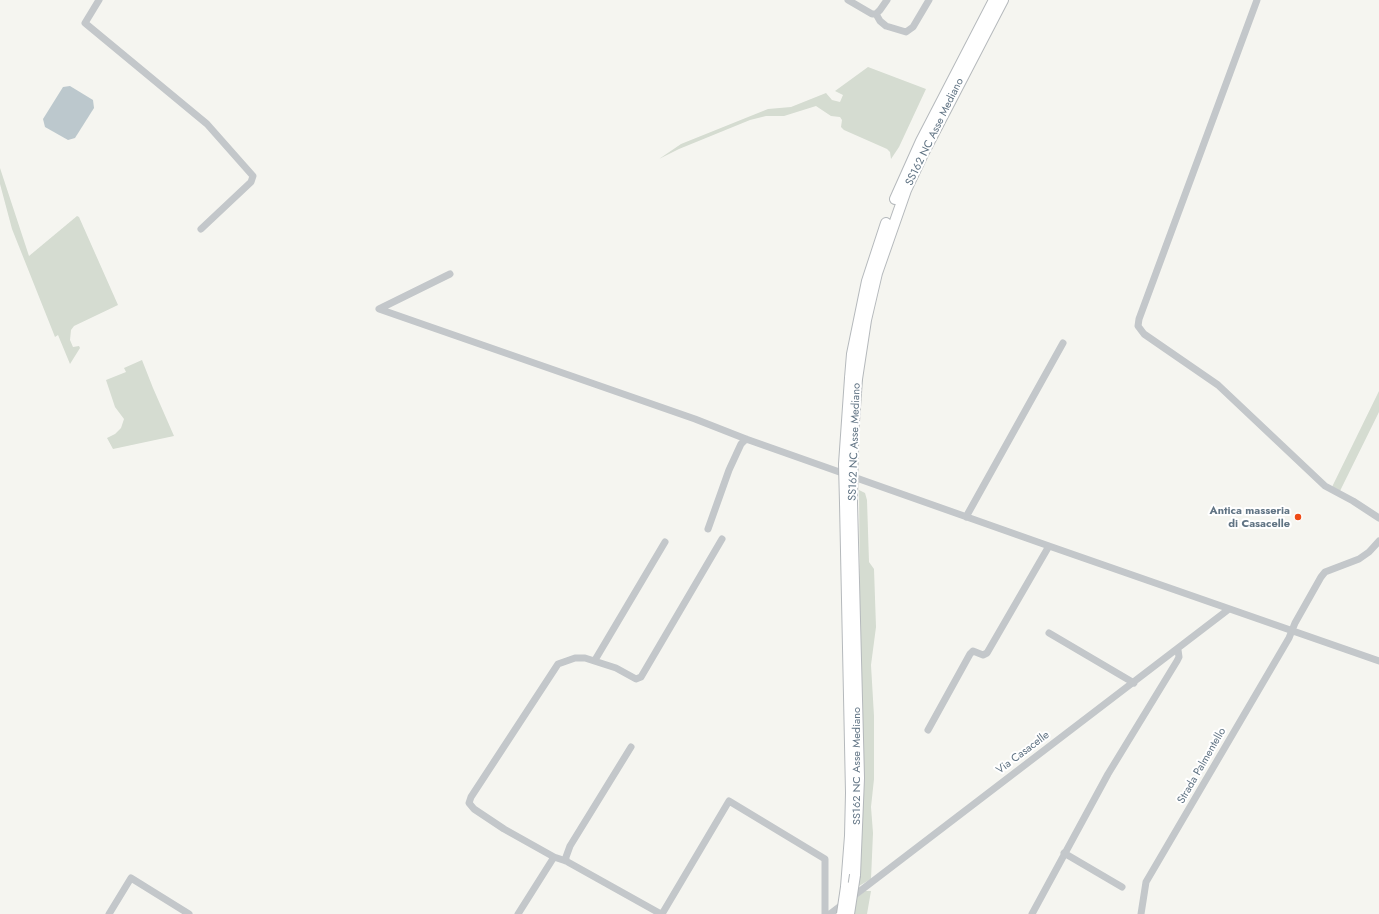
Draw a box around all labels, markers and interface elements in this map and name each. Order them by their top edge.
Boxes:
street label: SS162 NC Asse Mediano [903,76,967,188]
street label: SS162 NC Asse Mediano [846,383,864,501]
place label: Antica masseria di Casacelle [1210,504,1290,530]
marker: Antica masseria di Casacelle [1293,512,1303,522]
street label: SS162 NC Asse Mediano [850,707,864,825]
street label: Strada Palmentello [1175,726,1229,806]
street label: Via Casacelle [994,729,1052,777]

